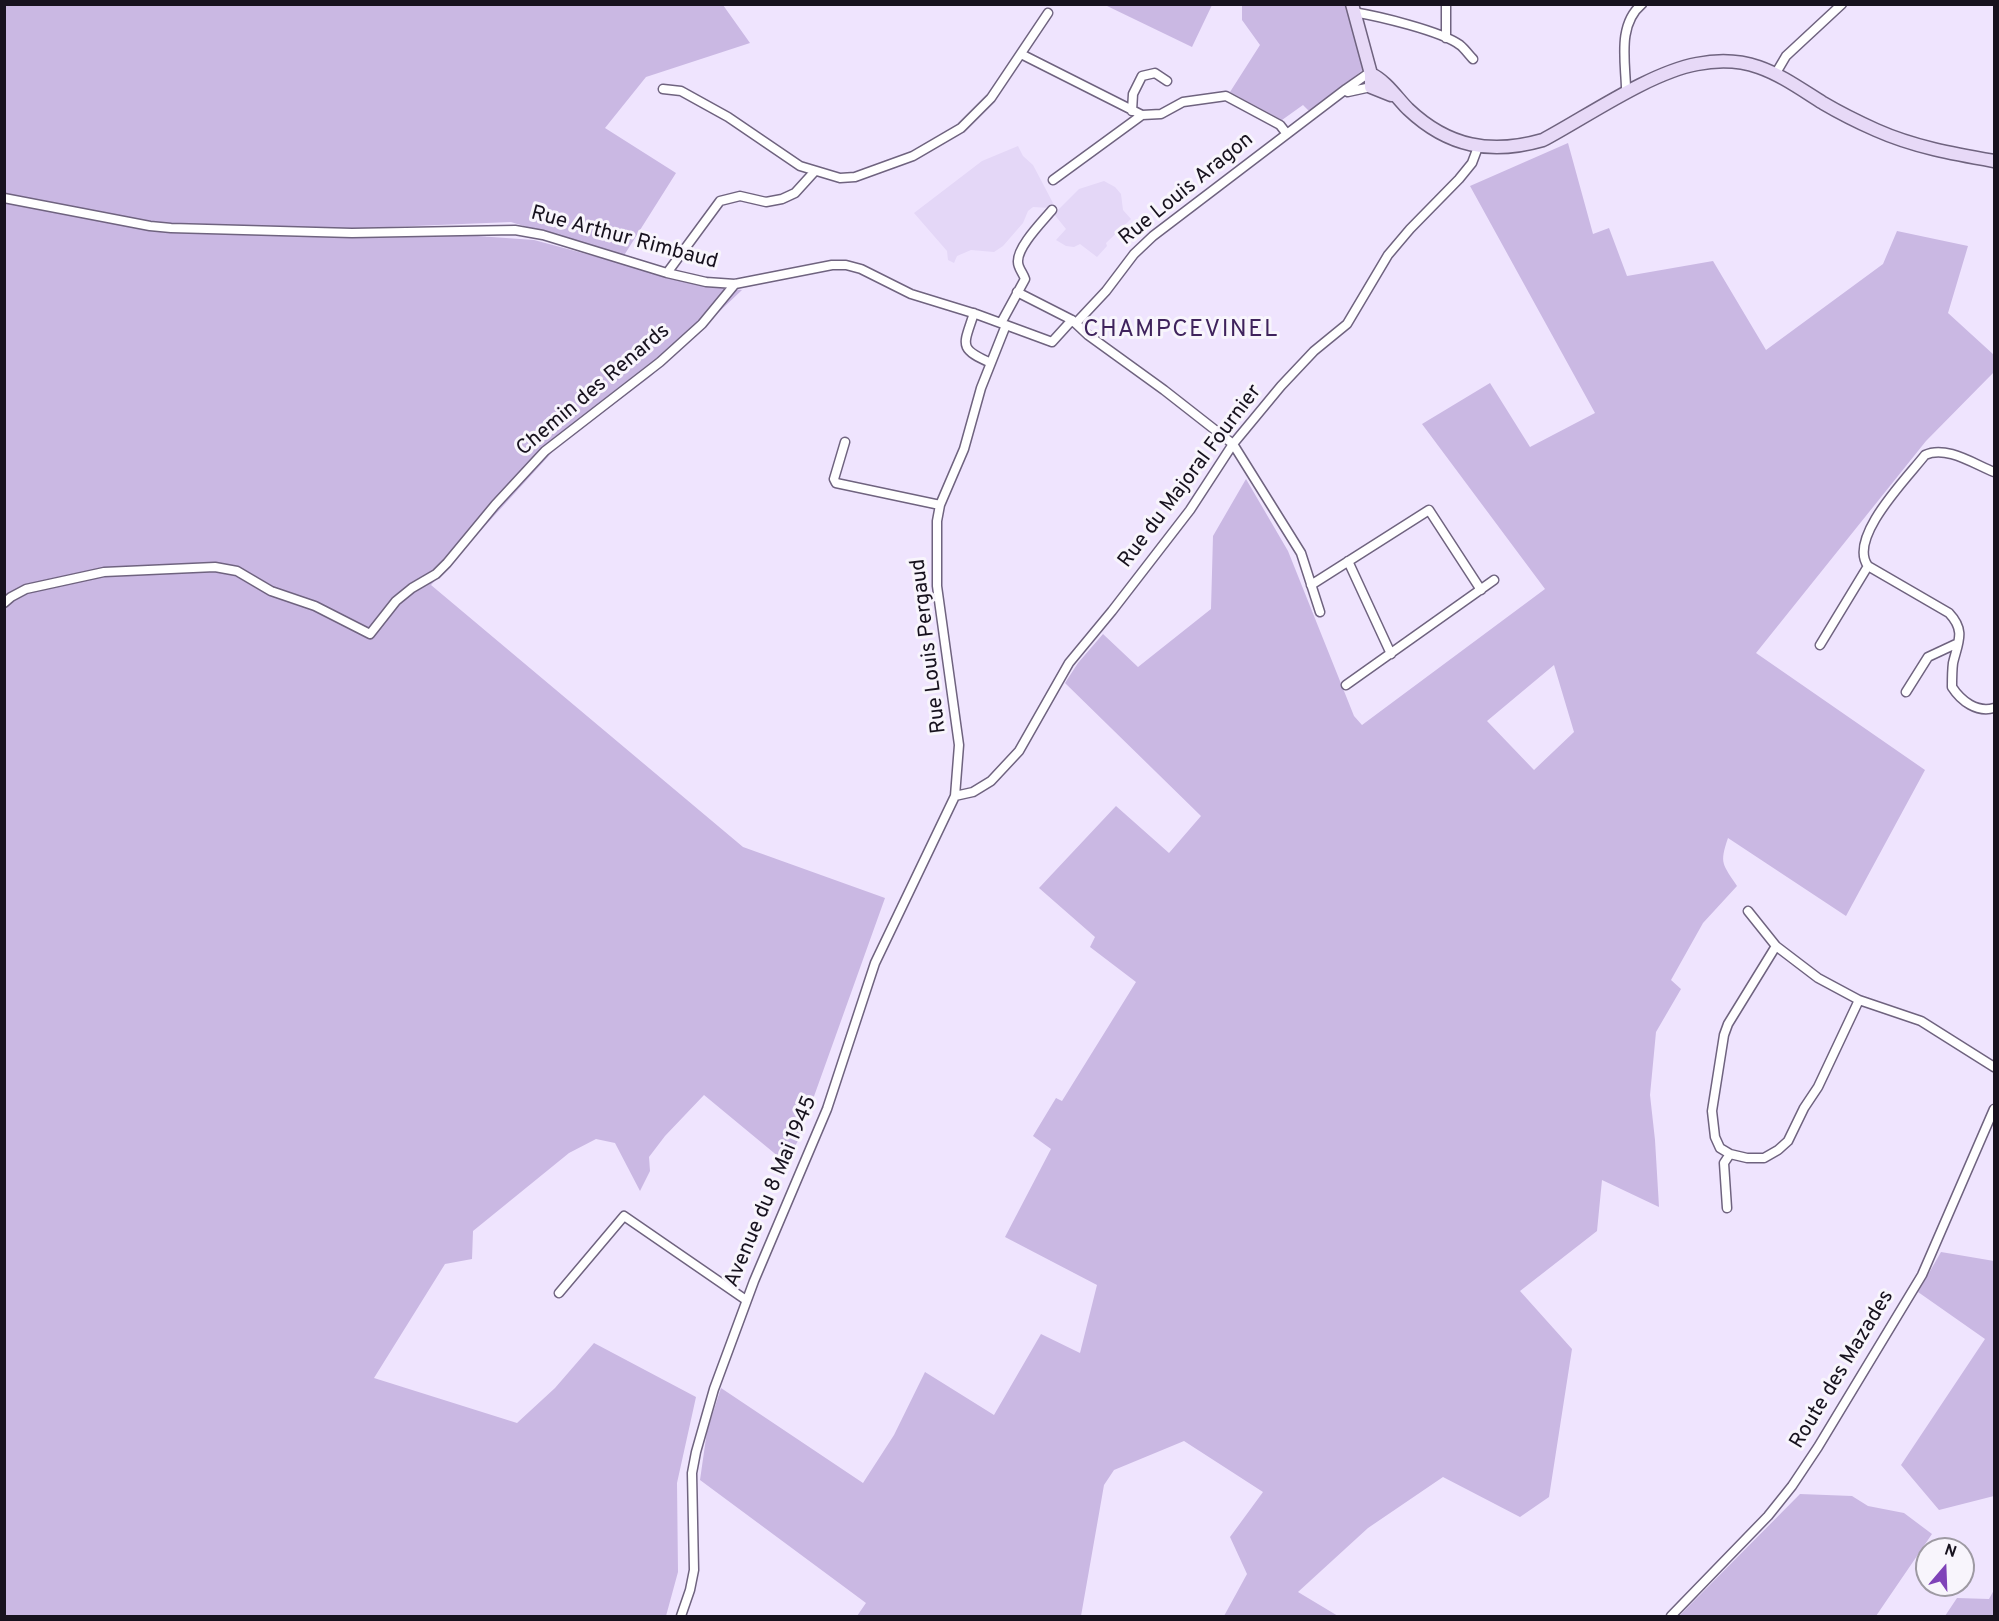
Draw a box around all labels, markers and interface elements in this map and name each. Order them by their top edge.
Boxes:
street label: Rue Louis Aragon [1115,128,1259,252]
street label: Rue Arthur Rimbaud [528,202,720,276]
district label: CHAMPCEVINEL [1083,317,1279,345]
street label: Chemin des Renards [512,320,676,462]
street label: Rue du Majoral Fournier [1114,380,1268,574]
street label: Rue Louis Pergaud [907,557,953,735]
street label: Avenue du 8 Mai 1945 [720,1093,824,1291]
street label: Route des Mazades [1786,1286,1900,1454]
north arrow [1915,1537,1975,1597]
text: N [1942,1541,1959,1563]

